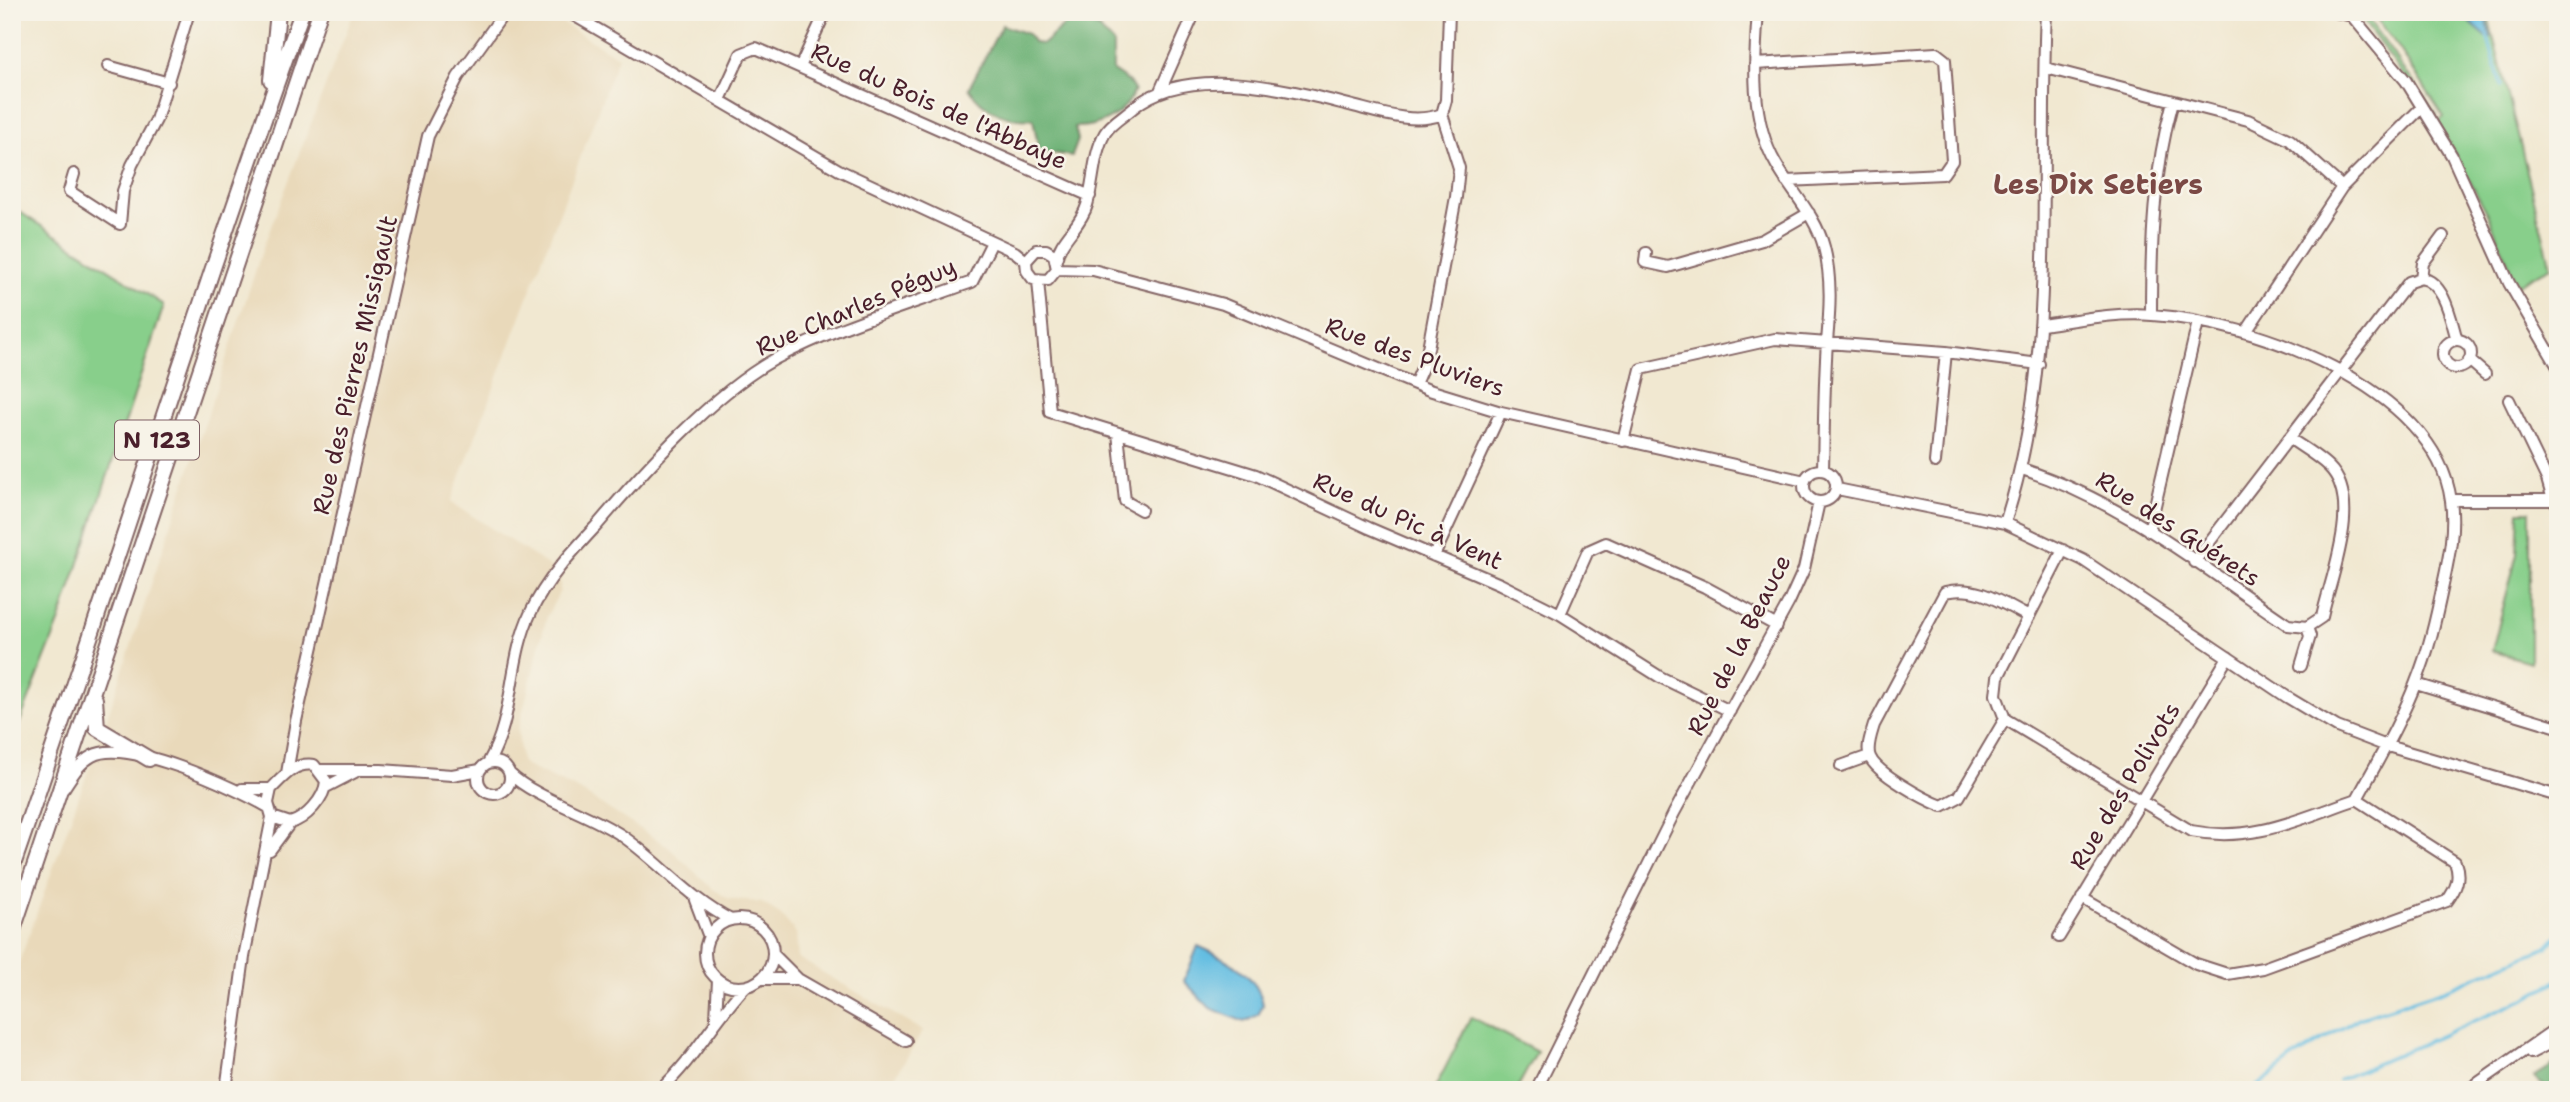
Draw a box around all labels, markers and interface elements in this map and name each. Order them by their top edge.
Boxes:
street label: Rue du Bois de l'Abbaye [806,35,1072,177]
district label: Les Dix Setiers [1993,165,2203,203]
street label: Rue des Pierres Missigault [305,212,405,518]
street label: Rue Charles Péguy [751,250,961,364]
street label: Rue des Pluviers [1321,310,1509,404]
road number: N 123 [115,420,199,460]
street label: Rue des Guérets [2089,464,2267,594]
street label: Rue du Pic à Vent [1308,465,1508,577]
street label: Rue de la Beauce [1679,549,1799,741]
street label: Rue des Polivots [2062,696,2188,876]

